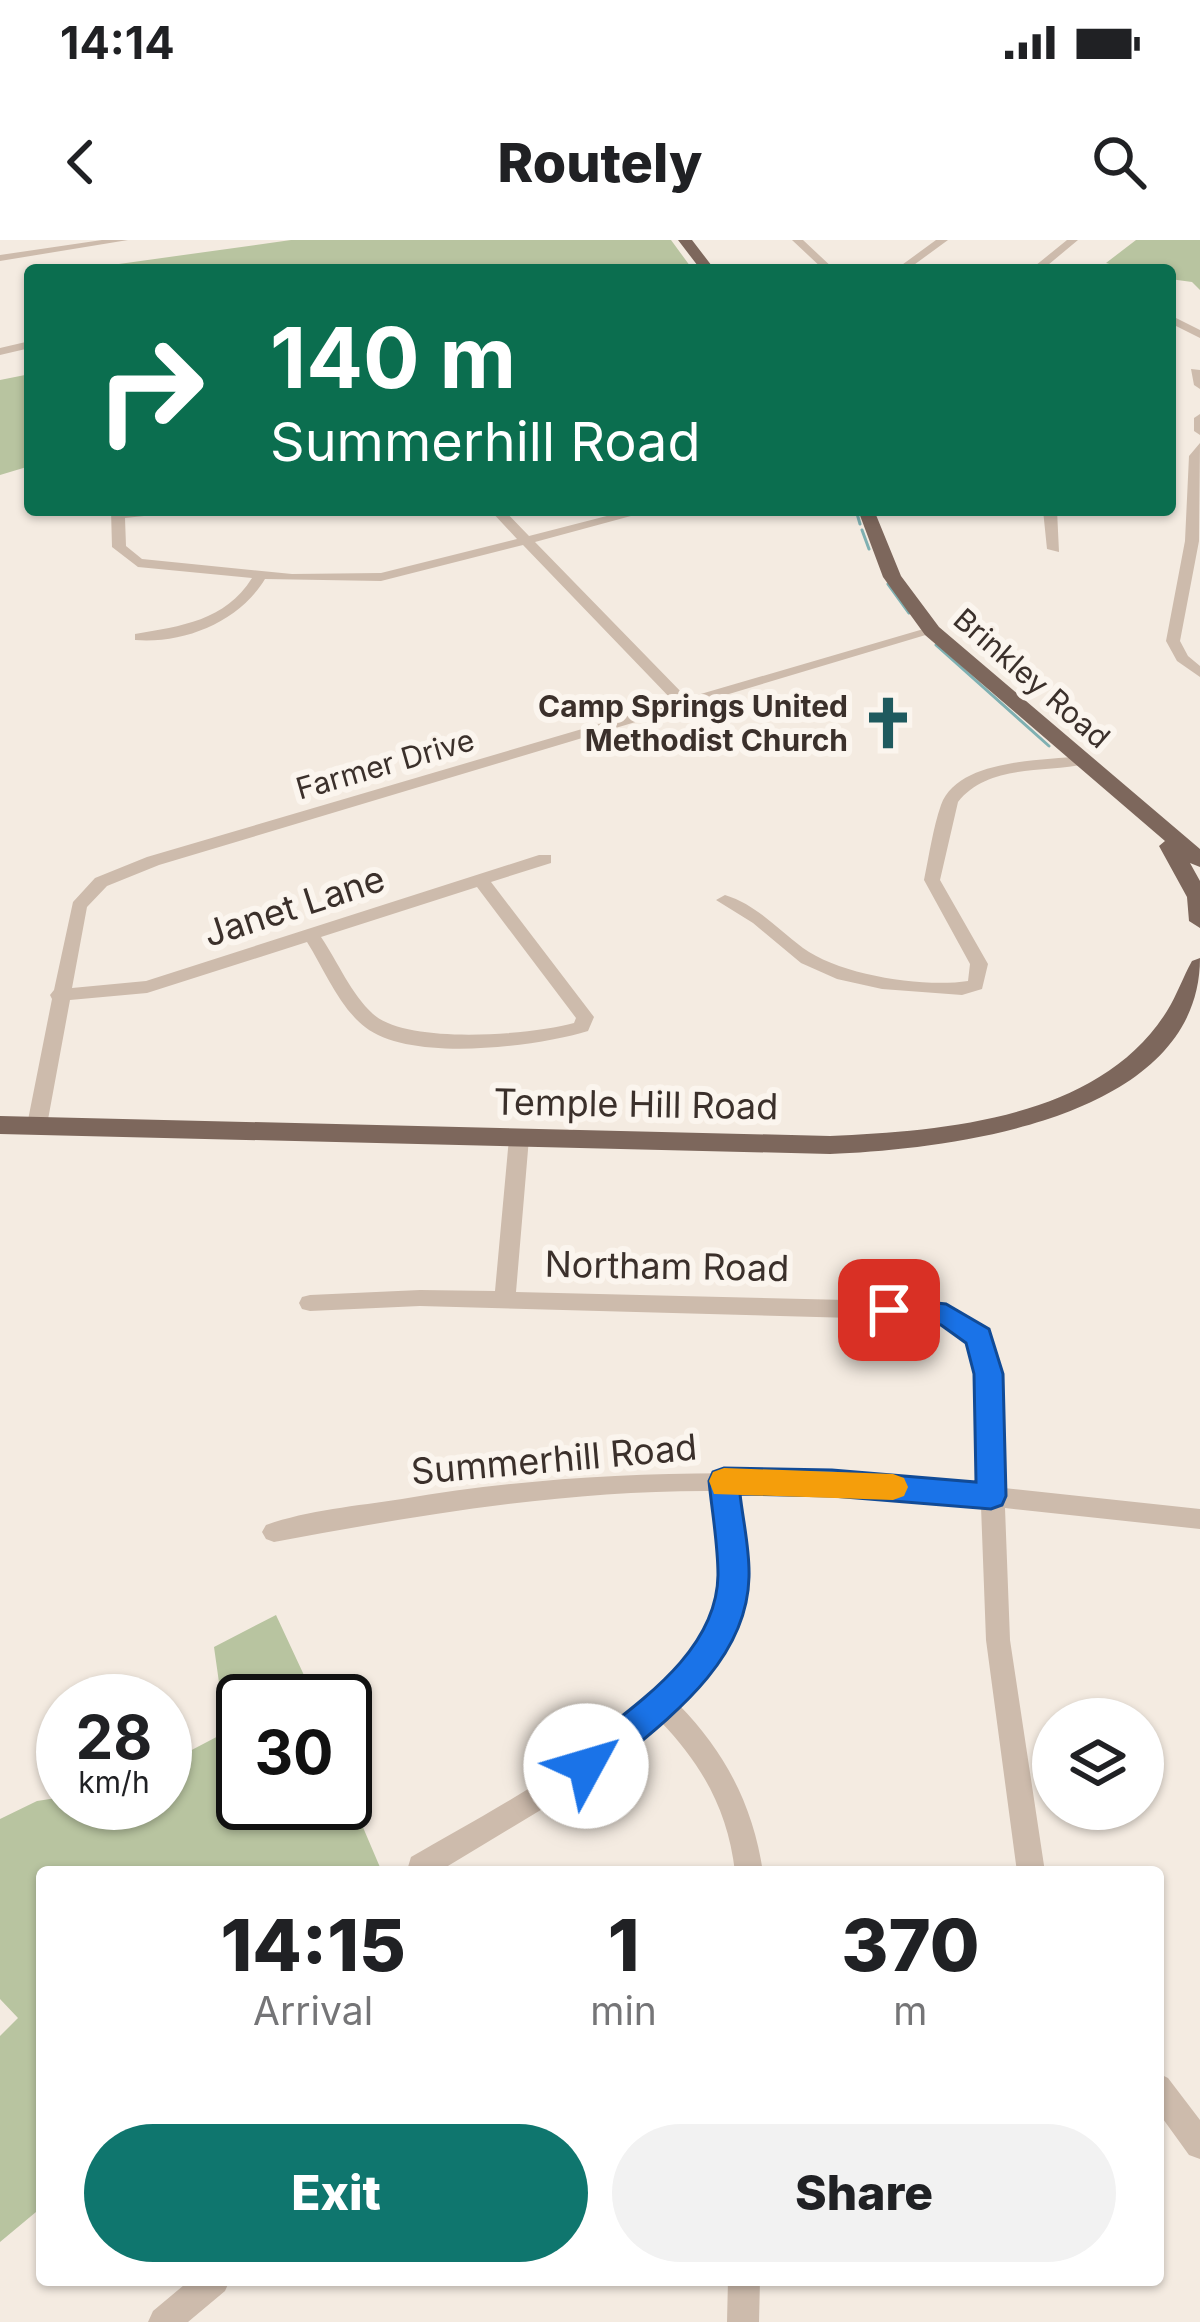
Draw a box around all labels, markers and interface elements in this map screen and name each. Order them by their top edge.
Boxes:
text: 14:14 [60,15,175,70]
icon: back [48,129,114,195]
icon: search [1086,129,1152,195]
text: Routely [498,130,702,195]
text: 140 m [270,307,516,408]
icon: right [72,312,228,468]
text: Summerhill Road [270,409,700,474]
street label: Brinkley Road [947,601,1117,755]
place label: Camp Springs United Methodist Church [538,688,848,758]
church icon: Camp Springs United Methodist Church [859,694,917,752]
street label: Farmer Drive [292,721,478,807]
street label: Janet Lane [198,856,390,956]
street label: Temple Hill Road [493,1080,779,1128]
street label: Northam Road [544,1242,790,1290]
pin [838,1259,940,1361]
icon: arrive [856,1277,922,1343]
street label: Summerhill Road [409,1425,699,1493]
speed limit sign: 30 [216,1674,372,1830]
map controls [1032,1698,1164,1830]
button: layers [1032,1698,1164,1830]
text: 28 [76,1701,152,1773]
position arrow [523,1703,649,1829]
text: km/h [78,1764,150,1800]
text: 14:15 [220,1901,406,1988]
text: 1 [608,1901,639,1988]
text: 370 [841,1901,980,1988]
text: Arrival [253,1987,373,2034]
text: min [590,1987,657,2034]
text: m [893,1987,928,2034]
button: Exit [84,2124,588,2262]
button: Share [612,2124,1116,2262]

